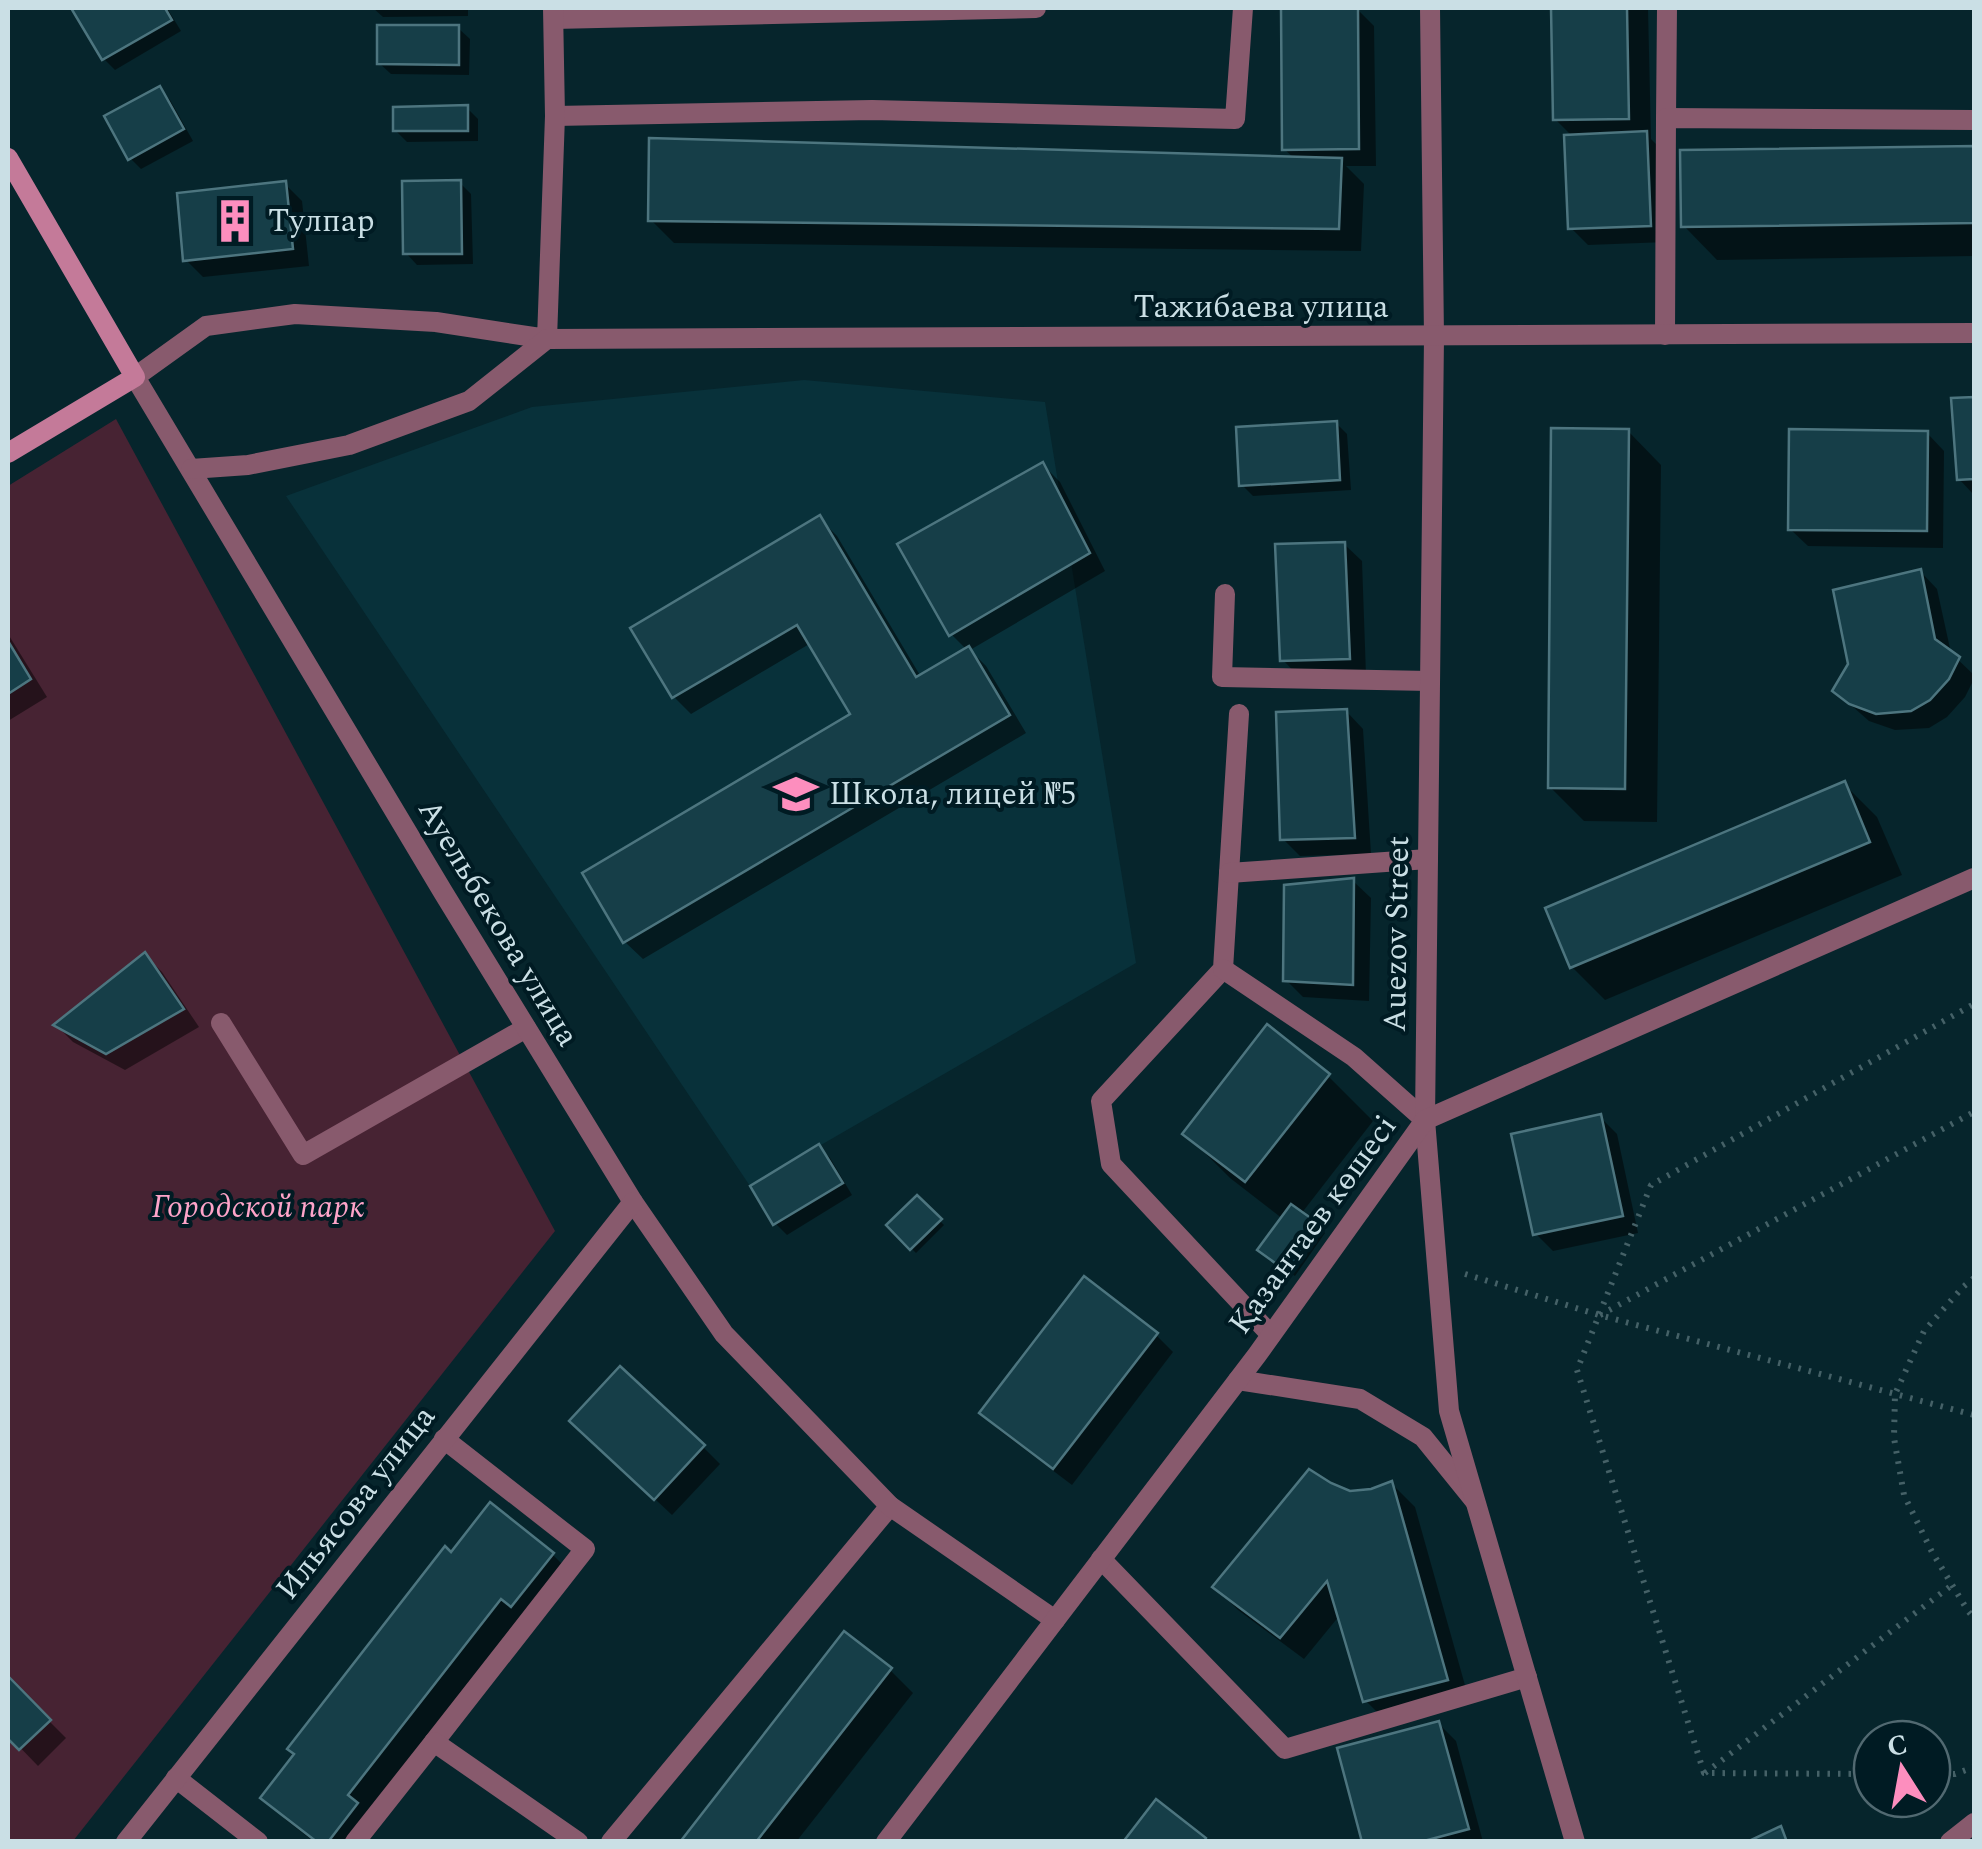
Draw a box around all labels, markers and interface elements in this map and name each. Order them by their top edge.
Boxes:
building icon: Тулпар [211,197,259,245]
place label: Тулпар [268,197,375,246]
street label: Тажибаева улица [1133,283,1389,332]
school or university icon: Школа, лицей №5 [772,770,820,818]
place label: Школа, лицей №5 [829,770,1076,819]
street label: Ауельбекова улица [405,790,592,1056]
street label: Auezov Street [1371,835,1423,1033]
street label: Қазантаев көшесі [1216,1105,1410,1345]
park label: Городской парк [152,1183,364,1232]
street label: Ильясова улица [264,1395,448,1611]
north arrow [1852,1719,1952,1819]
text: С [1884,1723,1911,1769]

